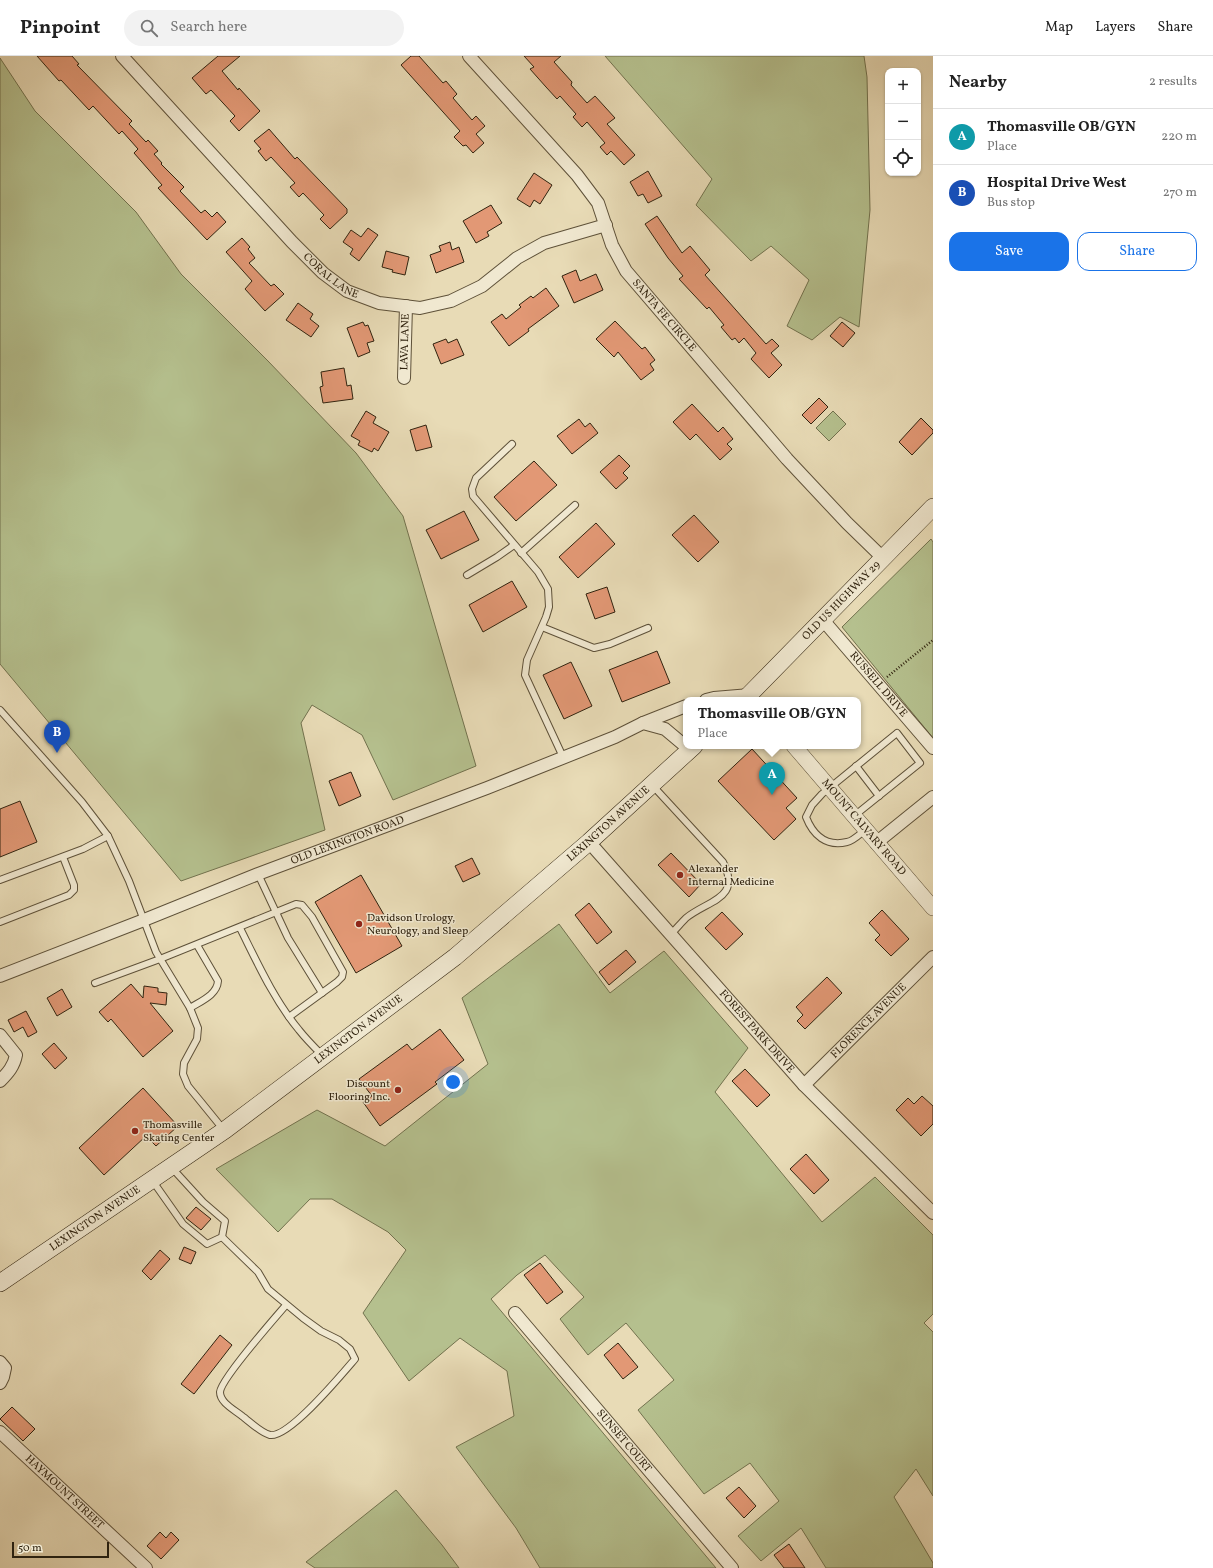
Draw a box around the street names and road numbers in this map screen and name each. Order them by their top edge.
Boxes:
street label: CORAL LANE [300,250,361,302]
street label: SANTA FE CIRCLE [629,276,700,355]
street label: LAVA LANE [397,313,413,371]
street label: OLD US HIGHWAY 29 [799,557,884,644]
street label: RUSSELL DRIVE [846,649,911,721]
street label: MOUNT CALVARY ROAD [818,776,909,879]
street label: LEXINGTON AVENUE [564,782,653,865]
street label: OLD LEXINGTON ROAD [289,812,406,869]
street label: FLORENCE AVENUE [827,980,910,1062]
street label: FOREST PARK DRIVE [716,987,798,1077]
street label: LEXINGTON AVENUE [311,991,406,1068]
street label: LEXINGTON AVENUE [47,1182,144,1255]
street label: SUNSET COURT [593,1406,655,1476]
street label: HAYMOUNT STREET [22,1451,108,1533]

